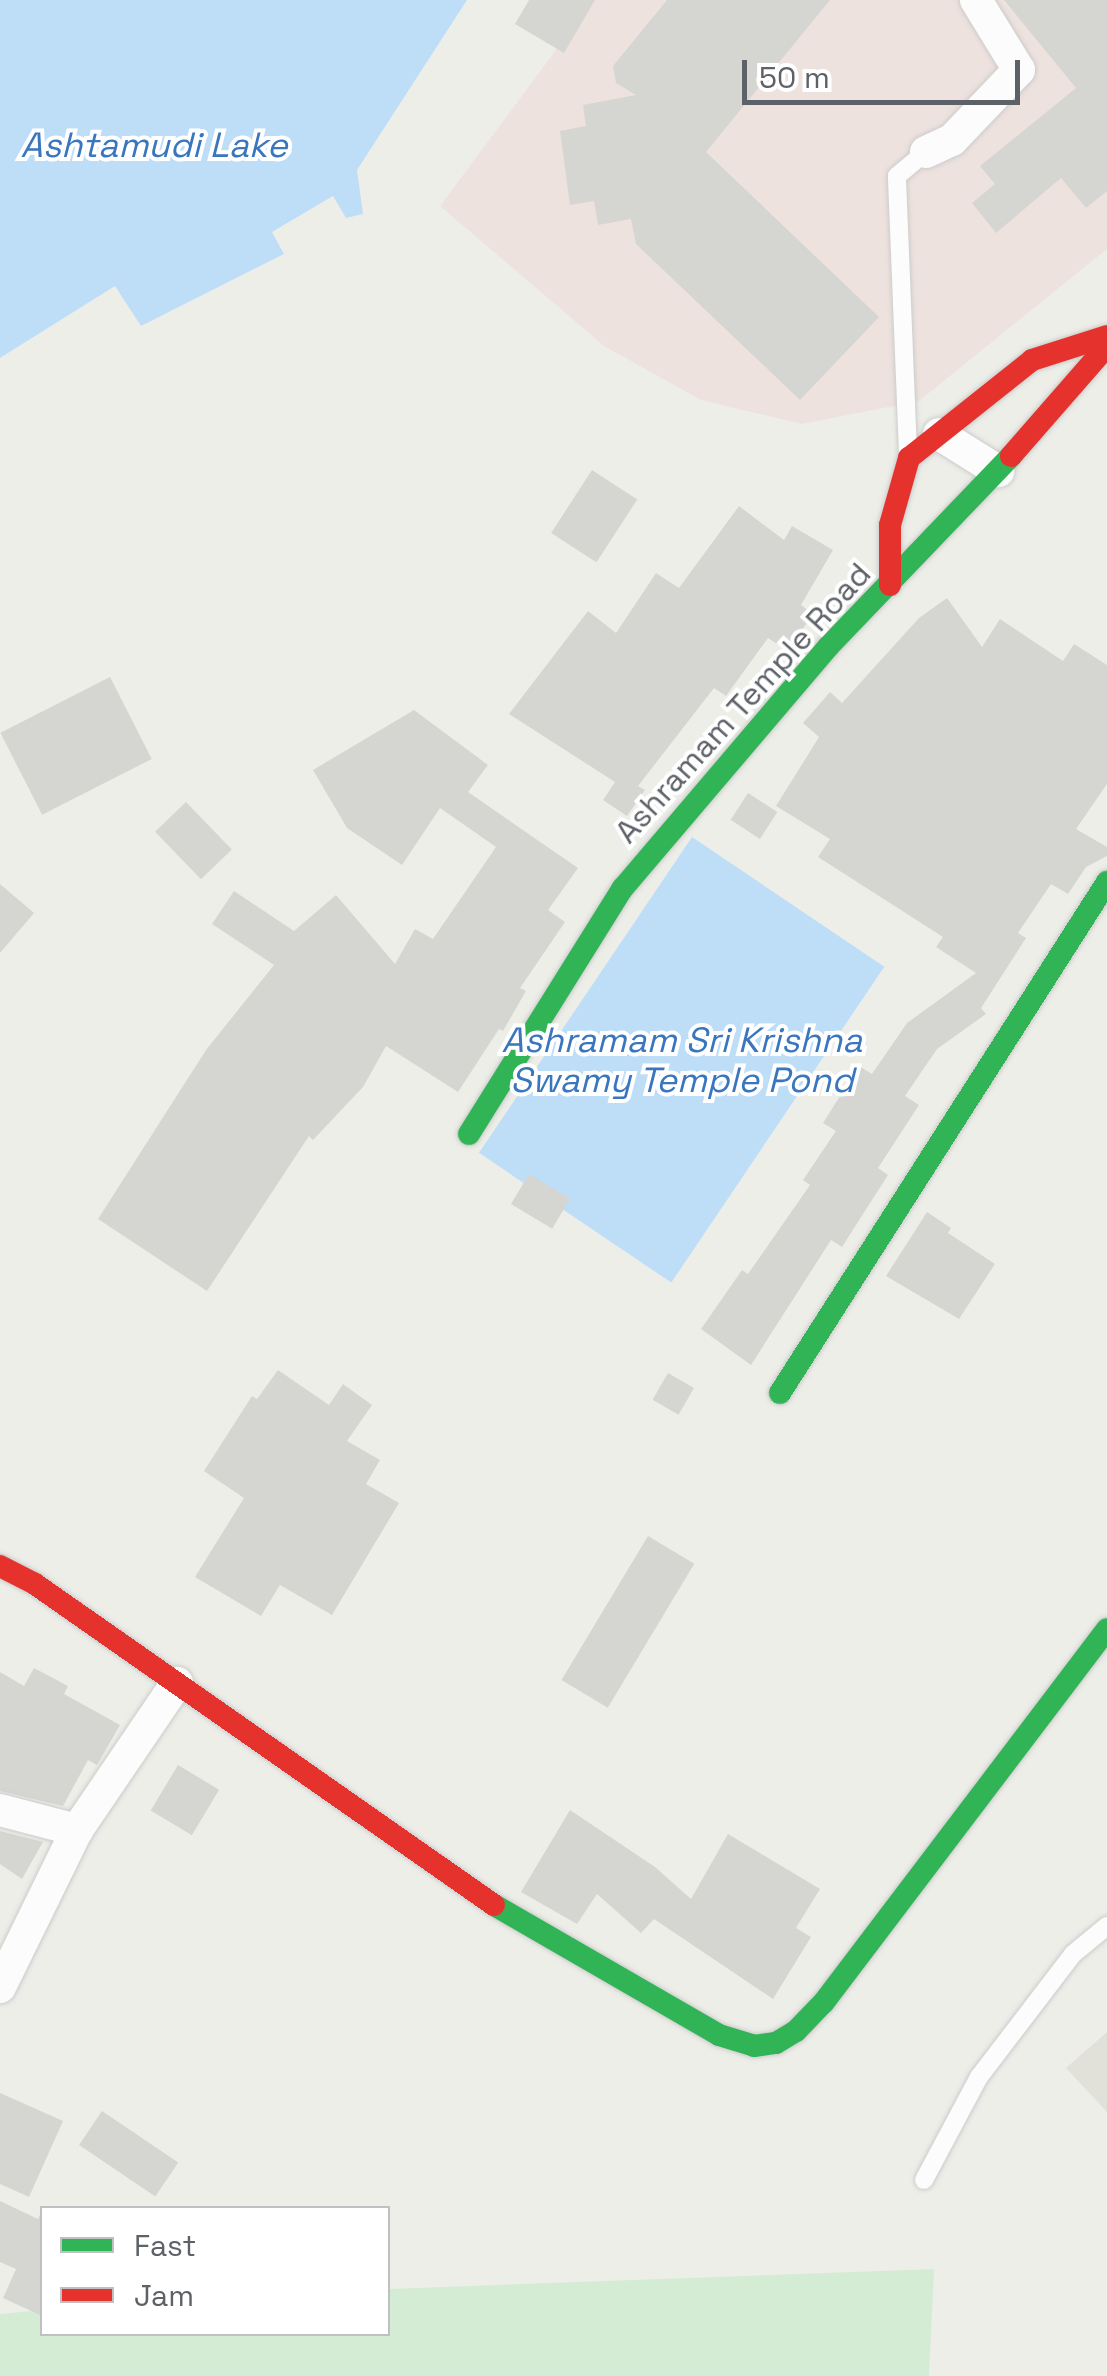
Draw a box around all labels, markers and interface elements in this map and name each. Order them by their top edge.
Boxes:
scale bar [747,40,1024,102]
text: 50 m [759,58,830,97]
water label: Ashtamudi Lake [21,124,287,166]
street label: Ashramam Temple Road [607,555,879,851]
water label: Ashramam Sri Krishna Swamy Temple Pond [502,1019,862,1101]
legend [40,2206,390,2336]
text: Fast [134,2226,196,2265]
text: Jam [134,2276,194,2315]

